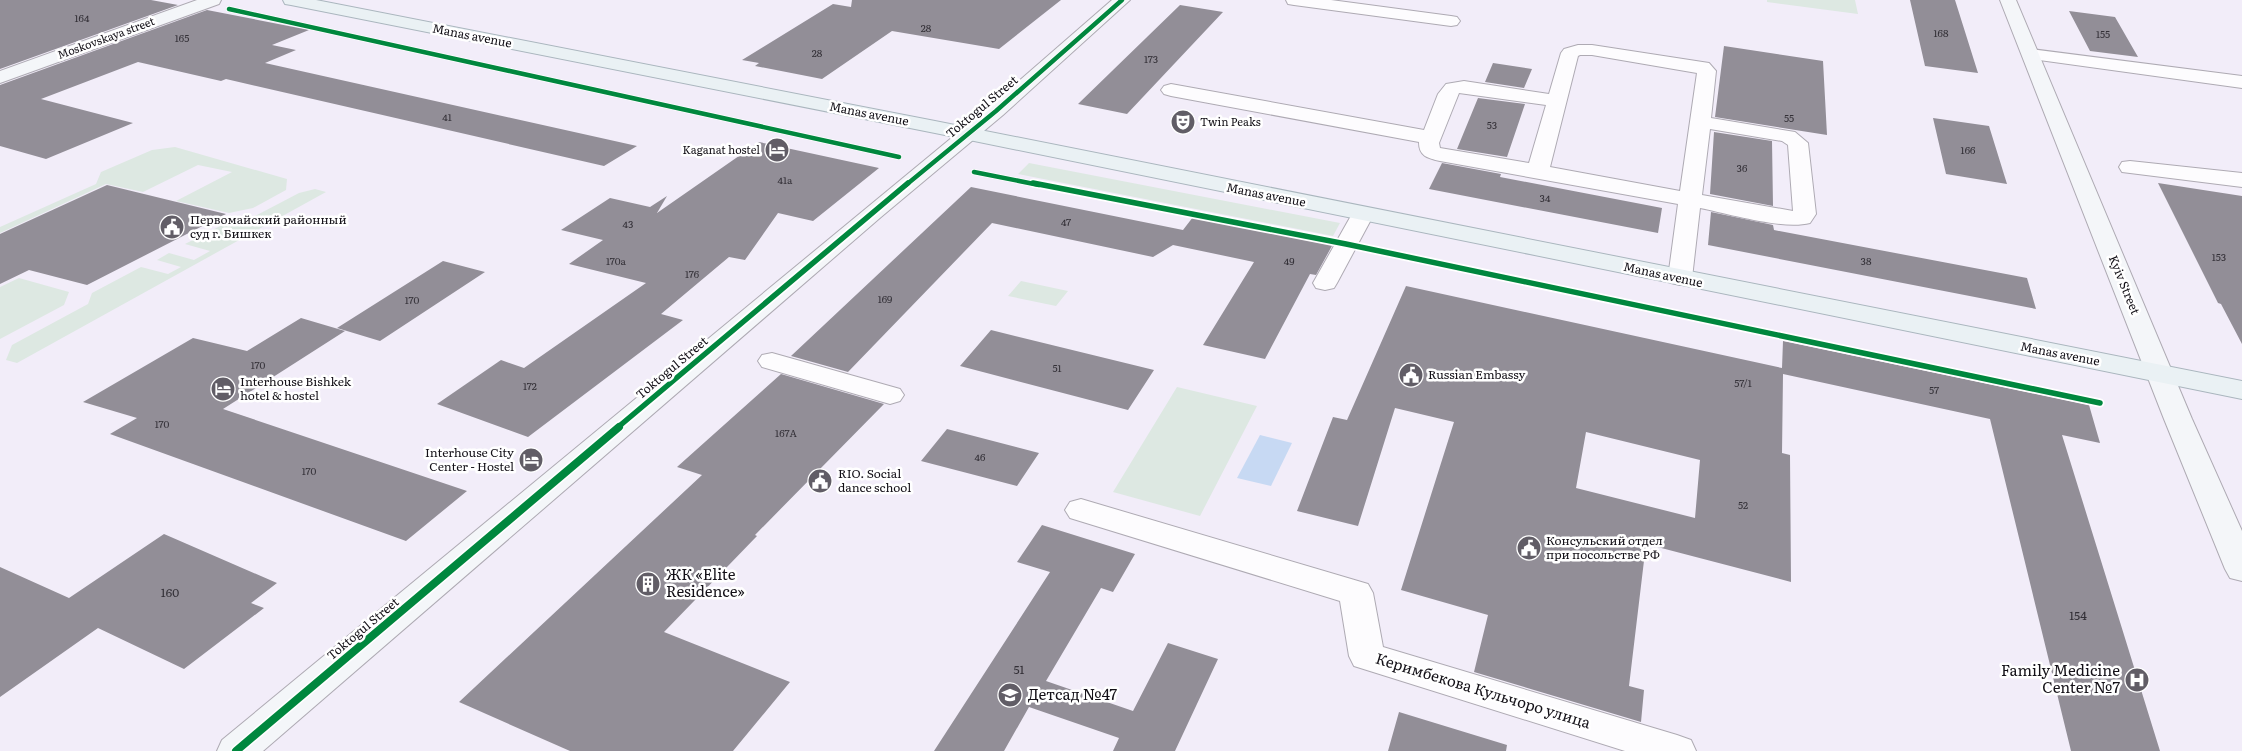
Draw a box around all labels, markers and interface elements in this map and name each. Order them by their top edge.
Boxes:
house number: 164 [75,10,90,25]
street label: Moskovskaya street [55,12,157,62]
street label: Manas avenue [431,18,513,52]
house number: 28 [921,20,932,35]
house number: 168 [1934,25,1949,40]
house number: 155 [2096,26,2110,41]
house number: 165 [175,30,189,45]
house number: 28 [812,45,823,60]
house number: 173 [1144,51,1158,66]
street label: Toktogul Street [941,71,1021,142]
street label: Manas avenue [828,96,910,130]
house number: 41 [442,109,452,124]
theatre icon: Twin Peaks [1170,109,1196,135]
house number: 55 [1784,110,1794,125]
place label: Twin Peaks [1200,113,1261,129]
house number: 53 [1487,117,1497,132]
hotel icon: Kaganat hostel [764,137,790,163]
place label: Kaganat hostel [683,141,760,157]
house number: 166 [1961,142,1976,157]
house number: 36 [1737,160,1748,175]
house number: 41а [778,172,793,187]
street label: Manas avenue [1225,177,1307,211]
house number: 34 [1540,190,1551,205]
place label: Первомайский районный суд г. Бишкек [190,210,347,242]
public building icon: Первомайский районный суд г. Бишкек [159,214,185,240]
house number: 47 [1061,214,1071,229]
house number: 43 [623,216,633,231]
house number: 153 [2212,249,2226,264]
street label: Kyiv Street [2105,252,2145,317]
house number: 170а [606,253,627,268]
house number: 49 [1284,253,1294,268]
house number: 38 [1861,253,1872,268]
street label: Manas avenue [1622,257,1705,291]
house number: 176 [685,266,700,281]
house number: 169 [878,291,892,306]
house number: 170 [405,292,420,307]
street label: Toktogul Street [631,332,711,403]
street label: Manas avenue [2019,336,2101,370]
house number: 170 [251,357,266,372]
house number: 51 [1052,360,1062,375]
public building icon: Russian Embassy [1398,362,1424,388]
place label: Russian Embassy [1428,365,1526,383]
place label: Interhouse Bishkek hotel & hostel [240,372,352,404]
house number: 57/1 [1734,375,1752,390]
hotel icon: Interhouse Bishkek hotel & hostel [210,376,236,402]
house number: 172 [523,378,537,393]
house number: 57 [1929,382,1939,397]
house number: 170 [155,416,170,431]
house number: 167A [775,425,798,440]
place label: Interhouse City Center - Hostel [425,443,514,475]
hotel icon: Interhouse City Center - Hostel [518,447,544,473]
house number: 46 [975,449,986,464]
house number: 170 [302,463,317,478]
place label: RIO. Social dance school [838,464,911,496]
public building icon: RIO. Social dance school [807,468,833,494]
house number: 52 [1738,497,1748,512]
place label: Консульский отдел при посольстве РФ [1546,531,1663,563]
public building icon: Консульский отдел при посольстве РФ [1516,535,1542,561]
place label: ЖК «Elite Residence» [666,562,745,602]
building icon: ЖК «Elite Residence» [635,571,661,597]
house number: 160 [161,583,179,601]
street label: Toktogul Street [322,593,402,664]
house number: 154 [2069,606,2087,624]
street label: Керимбекова Кульчоро улица [1373,646,1595,734]
place label: Family Medicine Center №7 [2001,658,2120,698]
house number: 51 [1014,660,1025,678]
hospital icon: Family Medicine Center №7 [2124,667,2150,693]
school or university icon: Детсад №47 [997,682,1023,708]
place label: Детсад №47 [1028,682,1117,705]

